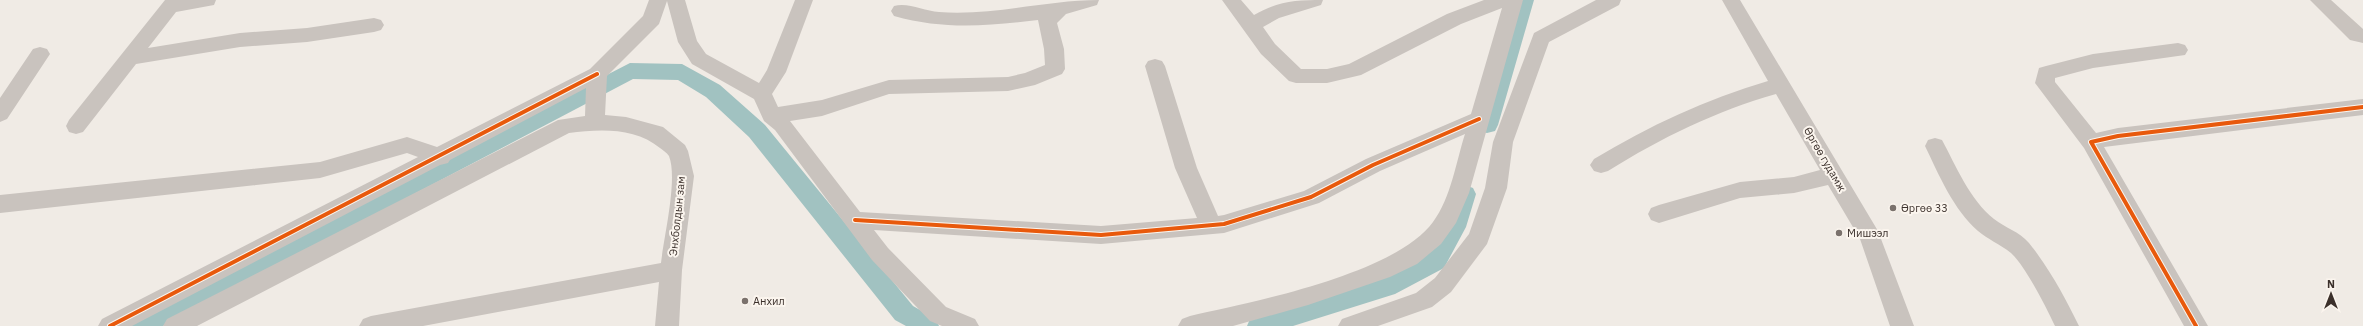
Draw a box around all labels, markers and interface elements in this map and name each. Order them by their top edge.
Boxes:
street label: Өргөө гудамж [1801,124,1849,194]
street label: Энхболдын зам [666,175,688,257]
place label: Өргөө 33 [1901,201,1948,215]
marker: Өргөө 33 [1888,203,1898,213]
place label: Мишээл [1847,226,1889,240]
marker: Мишээл [1834,228,1844,238]
north arrow [2311,274,2351,314]
text: N [2327,277,2335,291]
place label: Анхил [753,294,785,308]
marker: Анхил [740,296,750,306]

